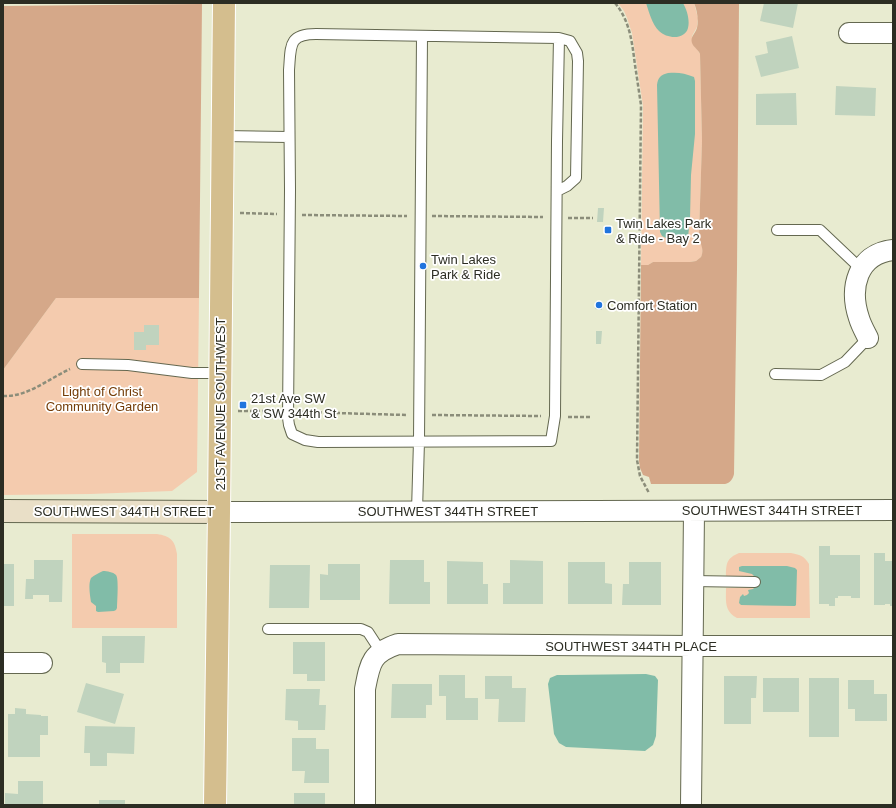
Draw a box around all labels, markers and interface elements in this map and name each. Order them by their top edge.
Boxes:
place label: Twin Lakes Park & Ride - Bay 2 [616,216,712,246]
marker: Twin Lakes Park & Ride - Bay 2 [603,225,613,235]
place label: Twin Lakes Park & Ride [431,252,500,282]
marker: Twin Lakes Park & Ride [418,261,428,271]
place label: Comfort Station [607,298,697,313]
marker: Comfort Station [594,300,604,310]
street label: 21ST AVENUE SOUTHWEST [213,318,228,490]
park label: Light of Christ Community Garden [46,384,158,414]
place label: 21st Ave SW & SW 344th St [251,391,337,421]
marker: 21st Ave SW & SW 344th St [238,400,248,410]
street label: SOUTHWEST 344TH STREET [682,503,862,518]
street label: SOUTHWEST 344TH STREET [34,504,214,519]
street label: SOUTHWEST 344TH STREET [358,504,538,519]
street label: SOUTHWEST 344TH PLACE [545,639,717,654]

